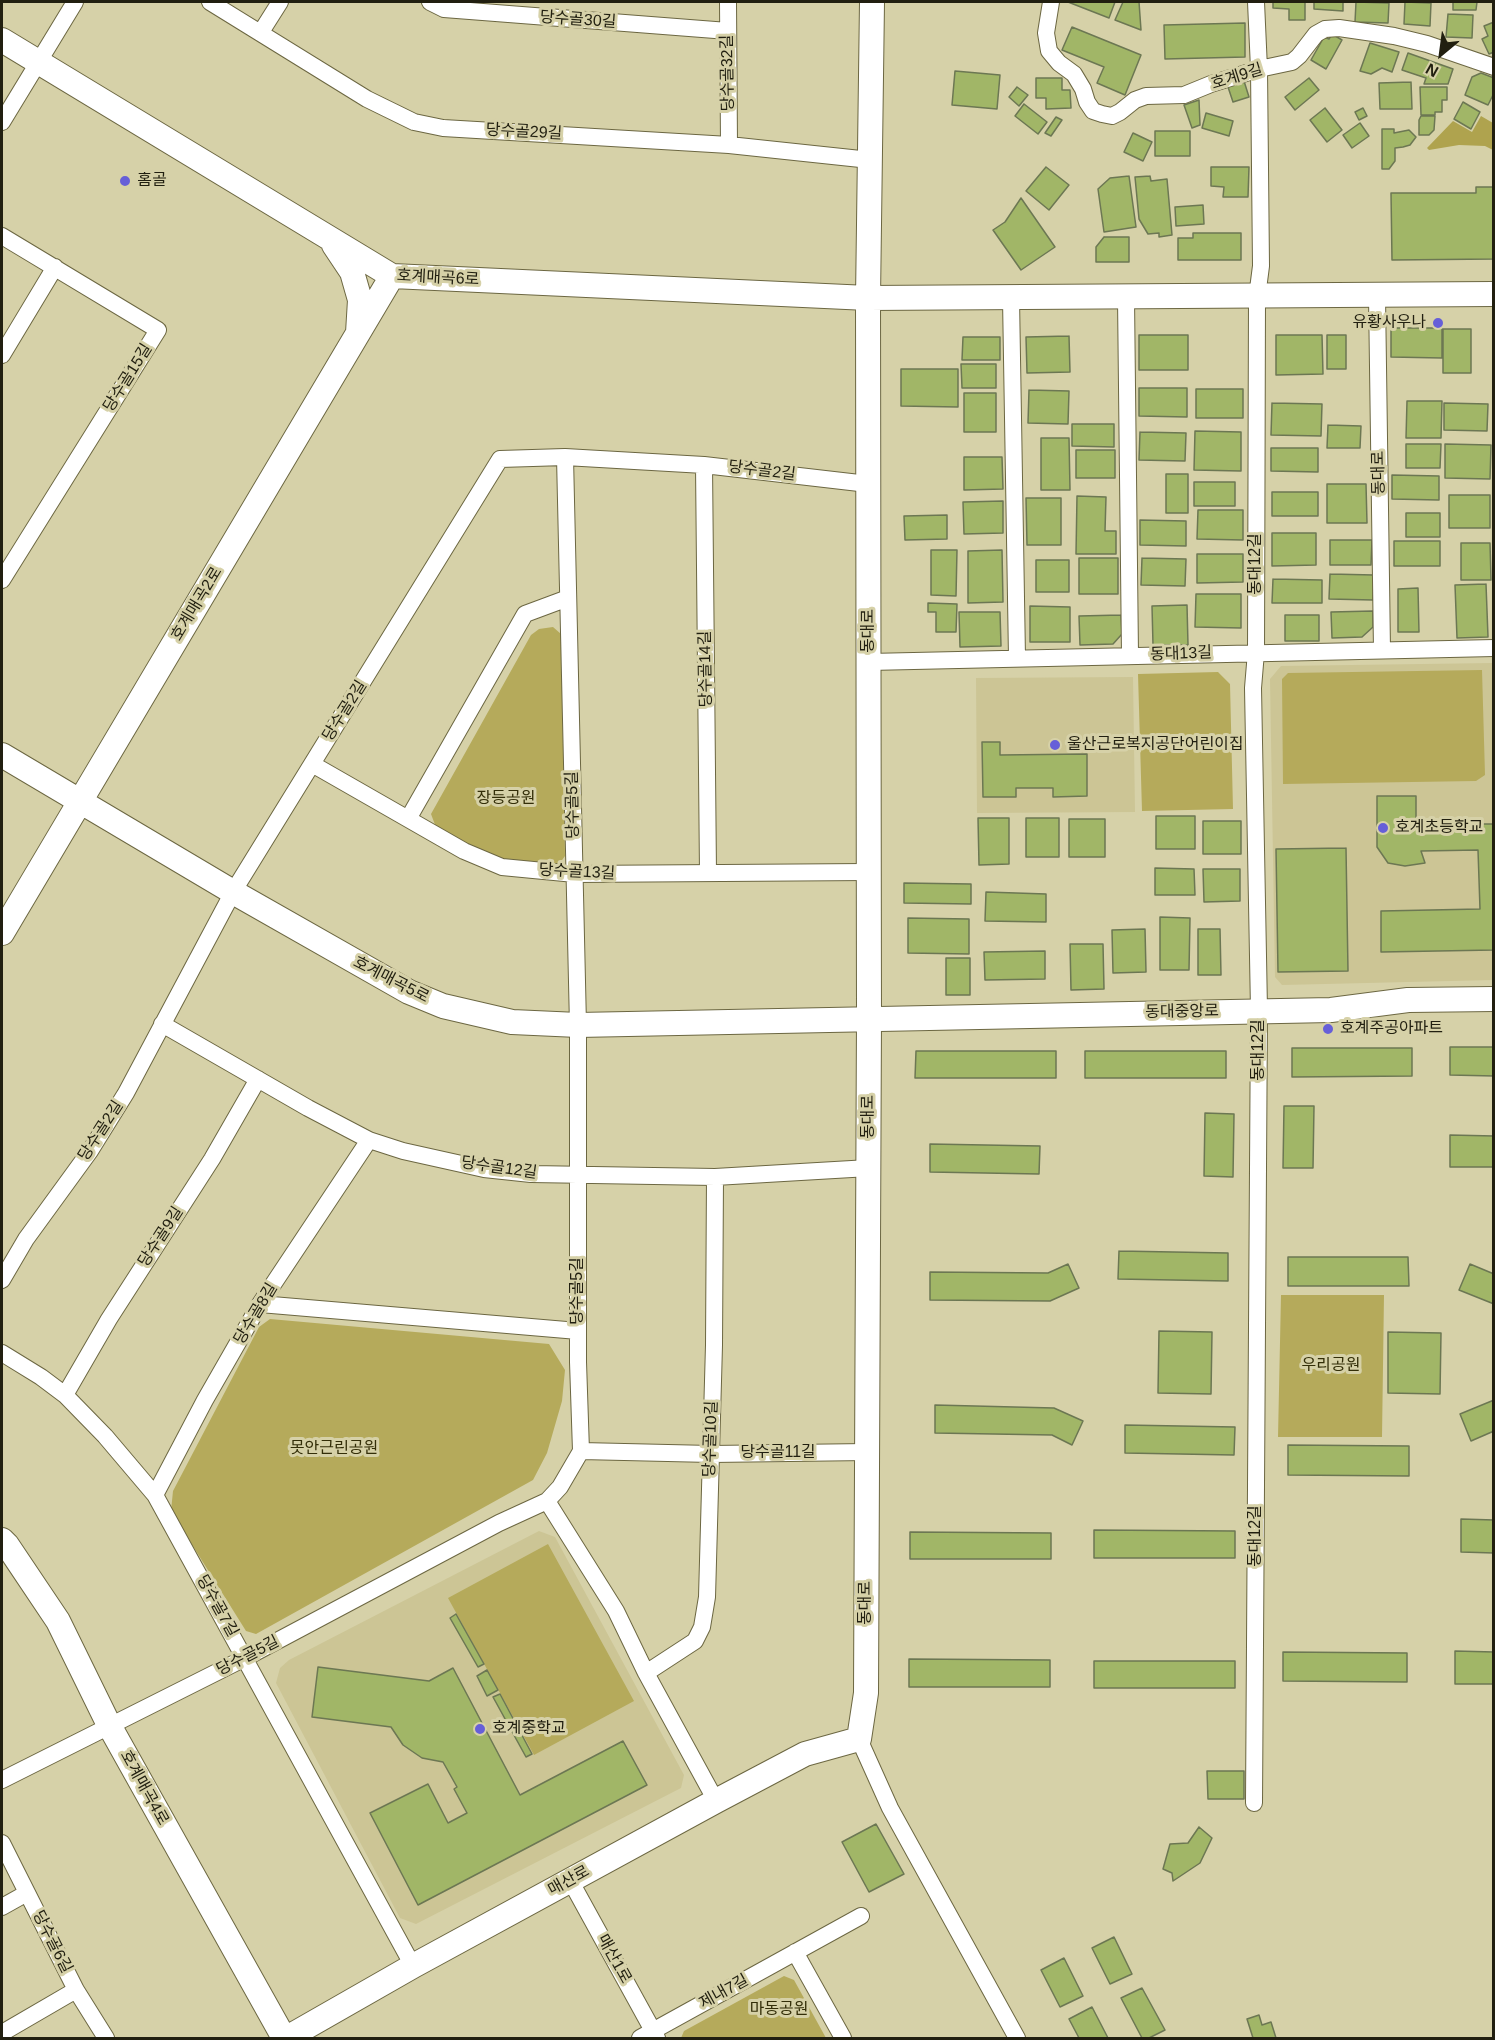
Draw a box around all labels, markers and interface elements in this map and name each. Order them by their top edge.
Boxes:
street label: 당수골30길 [539,8,617,32]
north arrow [1411,24,1471,84]
street label: 당수골32길 [718,34,738,112]
street label: 호계9길 [1209,60,1265,94]
text: N [1423,60,1441,80]
street label: 당수골29길 [485,120,563,144]
place label: 홈골 [137,171,166,191]
marker: 홈골 [118,174,132,188]
street label: 호계매곡6로 [396,266,480,290]
place label: 유황사우나 [1352,313,1426,333]
marker: 유황사우나 [1431,316,1445,330]
street label: 당수골15길 [100,340,156,416]
street label: 동대로 [1369,451,1389,495]
street label: 당수골2길 [727,457,797,485]
street label: 동대12길 [1246,533,1266,595]
street label: 호계매곡2로 [168,564,226,644]
street label: 동대로 [859,609,879,653]
street label: 당수골14길 [696,630,716,708]
street label: 동대13길 [1150,643,1212,665]
street label: 당수골2길 [319,677,371,745]
place label: 울산근로복지공단어린이집 [1067,735,1244,755]
marker: 울산근로복지공단어린이집 [1048,738,1062,752]
street label: 당수골5길 [563,771,583,839]
park label: 장등공원 [477,789,535,809]
place label: 호계초등학교 [1395,818,1483,838]
marker: 호계초등학교 [1376,821,1390,835]
street label: 당수골13길 [538,860,616,884]
street label: 호계매곡5로 [350,953,432,1007]
street label: 동대중앙로 [1145,1002,1219,1022]
street label: 동대12길 [1249,1019,1269,1081]
place label: 호계주공아파트 [1340,1019,1443,1039]
marker: 호계주공아파트 [1321,1022,1335,1036]
street label: 동대로 [859,1095,879,1139]
street label: 당수골2길 [74,1097,128,1165]
street label: 당수골12길 [460,1153,538,1183]
street label: 당수골9길 [134,1203,188,1271]
street label: 당수골5길 [568,1257,588,1325]
street label: 당수골8길 [230,1280,282,1348]
park label: 우리공원 [1302,1356,1360,1376]
street label: 당수골10길 [700,1400,722,1478]
park label: 못안근린공원 [290,1439,378,1459]
street label: 당수골11길 [740,1443,816,1463]
street label: 동대12길 [1246,1505,1266,1567]
street label: 당수골7길 [192,1572,242,1640]
street label: 동대로 [856,1581,876,1625]
street label: 당수골5길 [213,1632,283,1680]
place label: 호계중학교 [492,1719,566,1739]
marker: 호계중학교 [473,1722,487,1736]
street label: 호계매곡4로 [116,1747,172,1829]
street label: 매산로 [545,1862,593,1900]
street label: 당수골6길 [28,1907,76,1977]
street label: 매산1로 [593,1931,635,1987]
street label: 제내7길 [696,1971,752,2013]
park label: 마동공원 [750,2000,808,2020]

